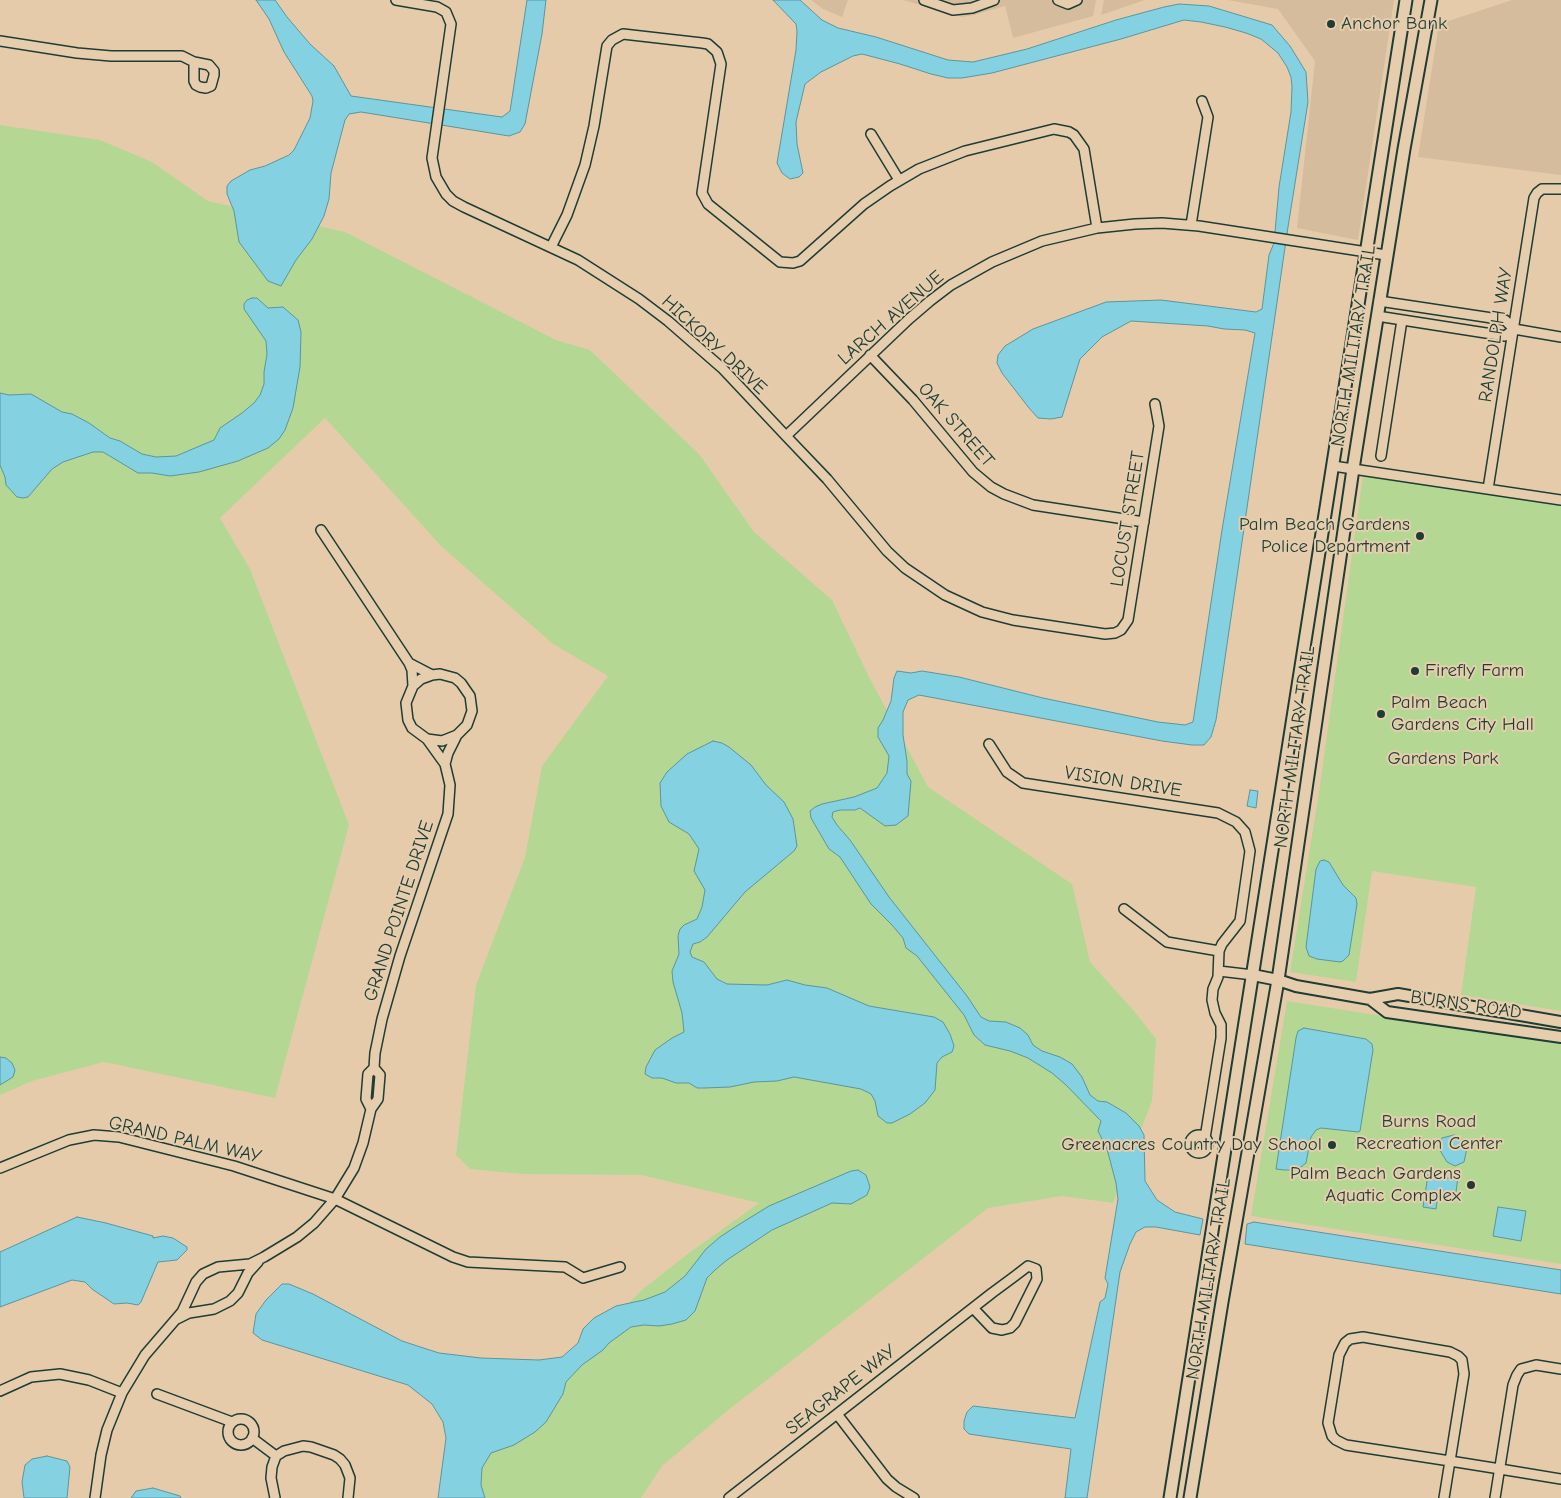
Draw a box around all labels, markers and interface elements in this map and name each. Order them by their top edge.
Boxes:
place label: Anchor Bank [1341,13,1447,35]
marker: Anchor Bank [1325,18,1337,30]
street label: NORTH MILITARY TRAIL [1327,244,1381,448]
street label: LARCH AVENUE [833,266,949,370]
street label: RANDOLPH WAY [1474,266,1518,404]
street label: HICKORY DRIVE [657,290,771,400]
street label: OAK STREET [913,378,999,472]
street label: LOCUST STREET [1106,449,1150,589]
place label: Palm Beach Gardens Police Department [1239,514,1410,558]
marker: Palm Beach Gardens Police Department [1414,530,1426,542]
street label: NORTH MILITARY TRAIL [1270,644,1320,850]
place label: Firefly Farm [1425,660,1524,682]
marker: Firefly Farm [1409,665,1421,677]
place label: Palm Beach Gardens City Hall [1391,692,1534,736]
marker: Palm Beach Gardens City Hall [1375,708,1387,720]
park label: Gardens Park [1387,748,1499,770]
street label: VISION DRIVE [1063,761,1183,803]
street label: GRAND POINTE DRIVE [359,818,439,1004]
street label: BURNS ROAD [1409,986,1523,1024]
street label: GRAND PALM WAY [106,1111,264,1169]
park label: Burns Road Recreation Center [1356,1111,1502,1155]
place label: Greenacres Country Day School [1061,1134,1322,1156]
marker: Greenacres Country Day School [1326,1139,1338,1151]
place label: Palm Beach Gardens Aquatic Complex [1290,1163,1461,1207]
street label: NORTH MILITARY TRAIL [1182,1177,1236,1381]
marker: Palm Beach Gardens Aquatic Complex [1465,1179,1477,1191]
street label: SEAGRAPE WAY [781,1340,901,1440]

